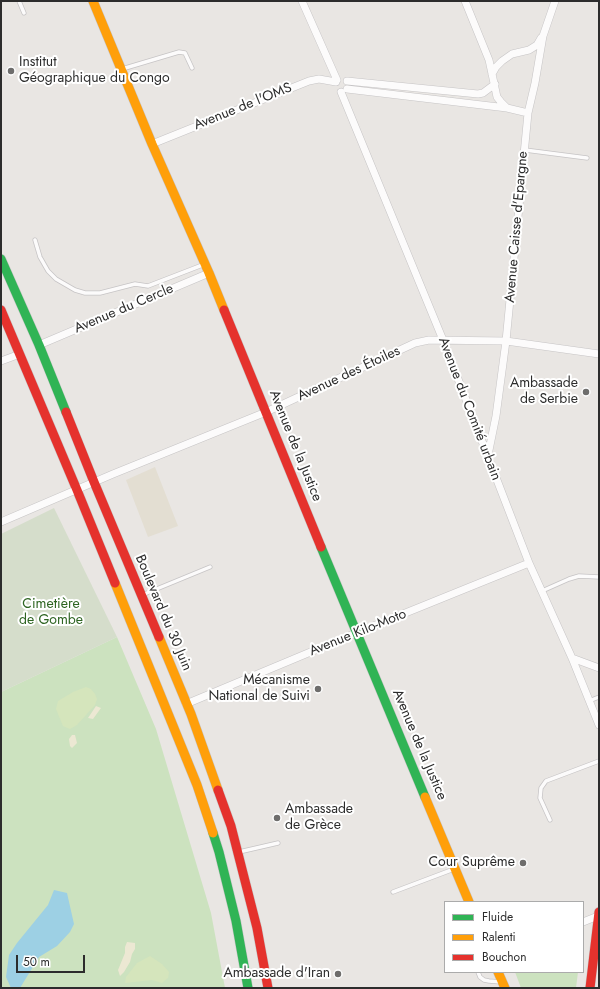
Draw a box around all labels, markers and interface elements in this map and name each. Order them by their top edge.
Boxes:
place label: Institut Géographique du Congo [19,55,170,88]
marker: Institut Géographique du Congo [6,66,16,76]
street label: Avenue de l'OMS [192,80,294,134]
street label: Avenue Caisse d'Epargne [502,151,532,303]
street label: Avenue du Cercle [72,281,176,337]
street label: Avenue du Comité urbain [434,335,504,483]
street label: Avenue des Étoiles [295,343,403,405]
place label: Ambassade de Serbie [510,376,578,408]
marker: Ambassade de Serbie [581,387,591,397]
street label: Avenue de la Justice [265,388,325,504]
street label: Boulevard du 30 Juin [131,552,195,674]
park label: Cimetière de Gombe [19,597,83,630]
street label: Avenue Kilo-Moto [307,606,409,660]
place label: Mécanisme National de Suivi [208,673,310,706]
marker: Mécanisme National de Suivi [313,684,323,694]
street label: Avenue de la Justice [388,687,450,803]
place label: Ambassade de Grèce [285,802,353,834]
marker: Ambassade de Grèce [272,813,282,823]
place label: Cour Suprême [428,855,515,871]
marker: Cour Suprême [518,858,528,868]
legend [444,901,584,973]
text: Fluide [482,908,513,926]
text: Ralenti [482,928,516,946]
scale bar [18,947,87,973]
text: Bouchon [482,948,526,966]
text: 50 m [23,953,50,971]
place label: Ambassade d'Iran [223,966,330,982]
marker: Ambassade d'Iran [333,969,343,979]

